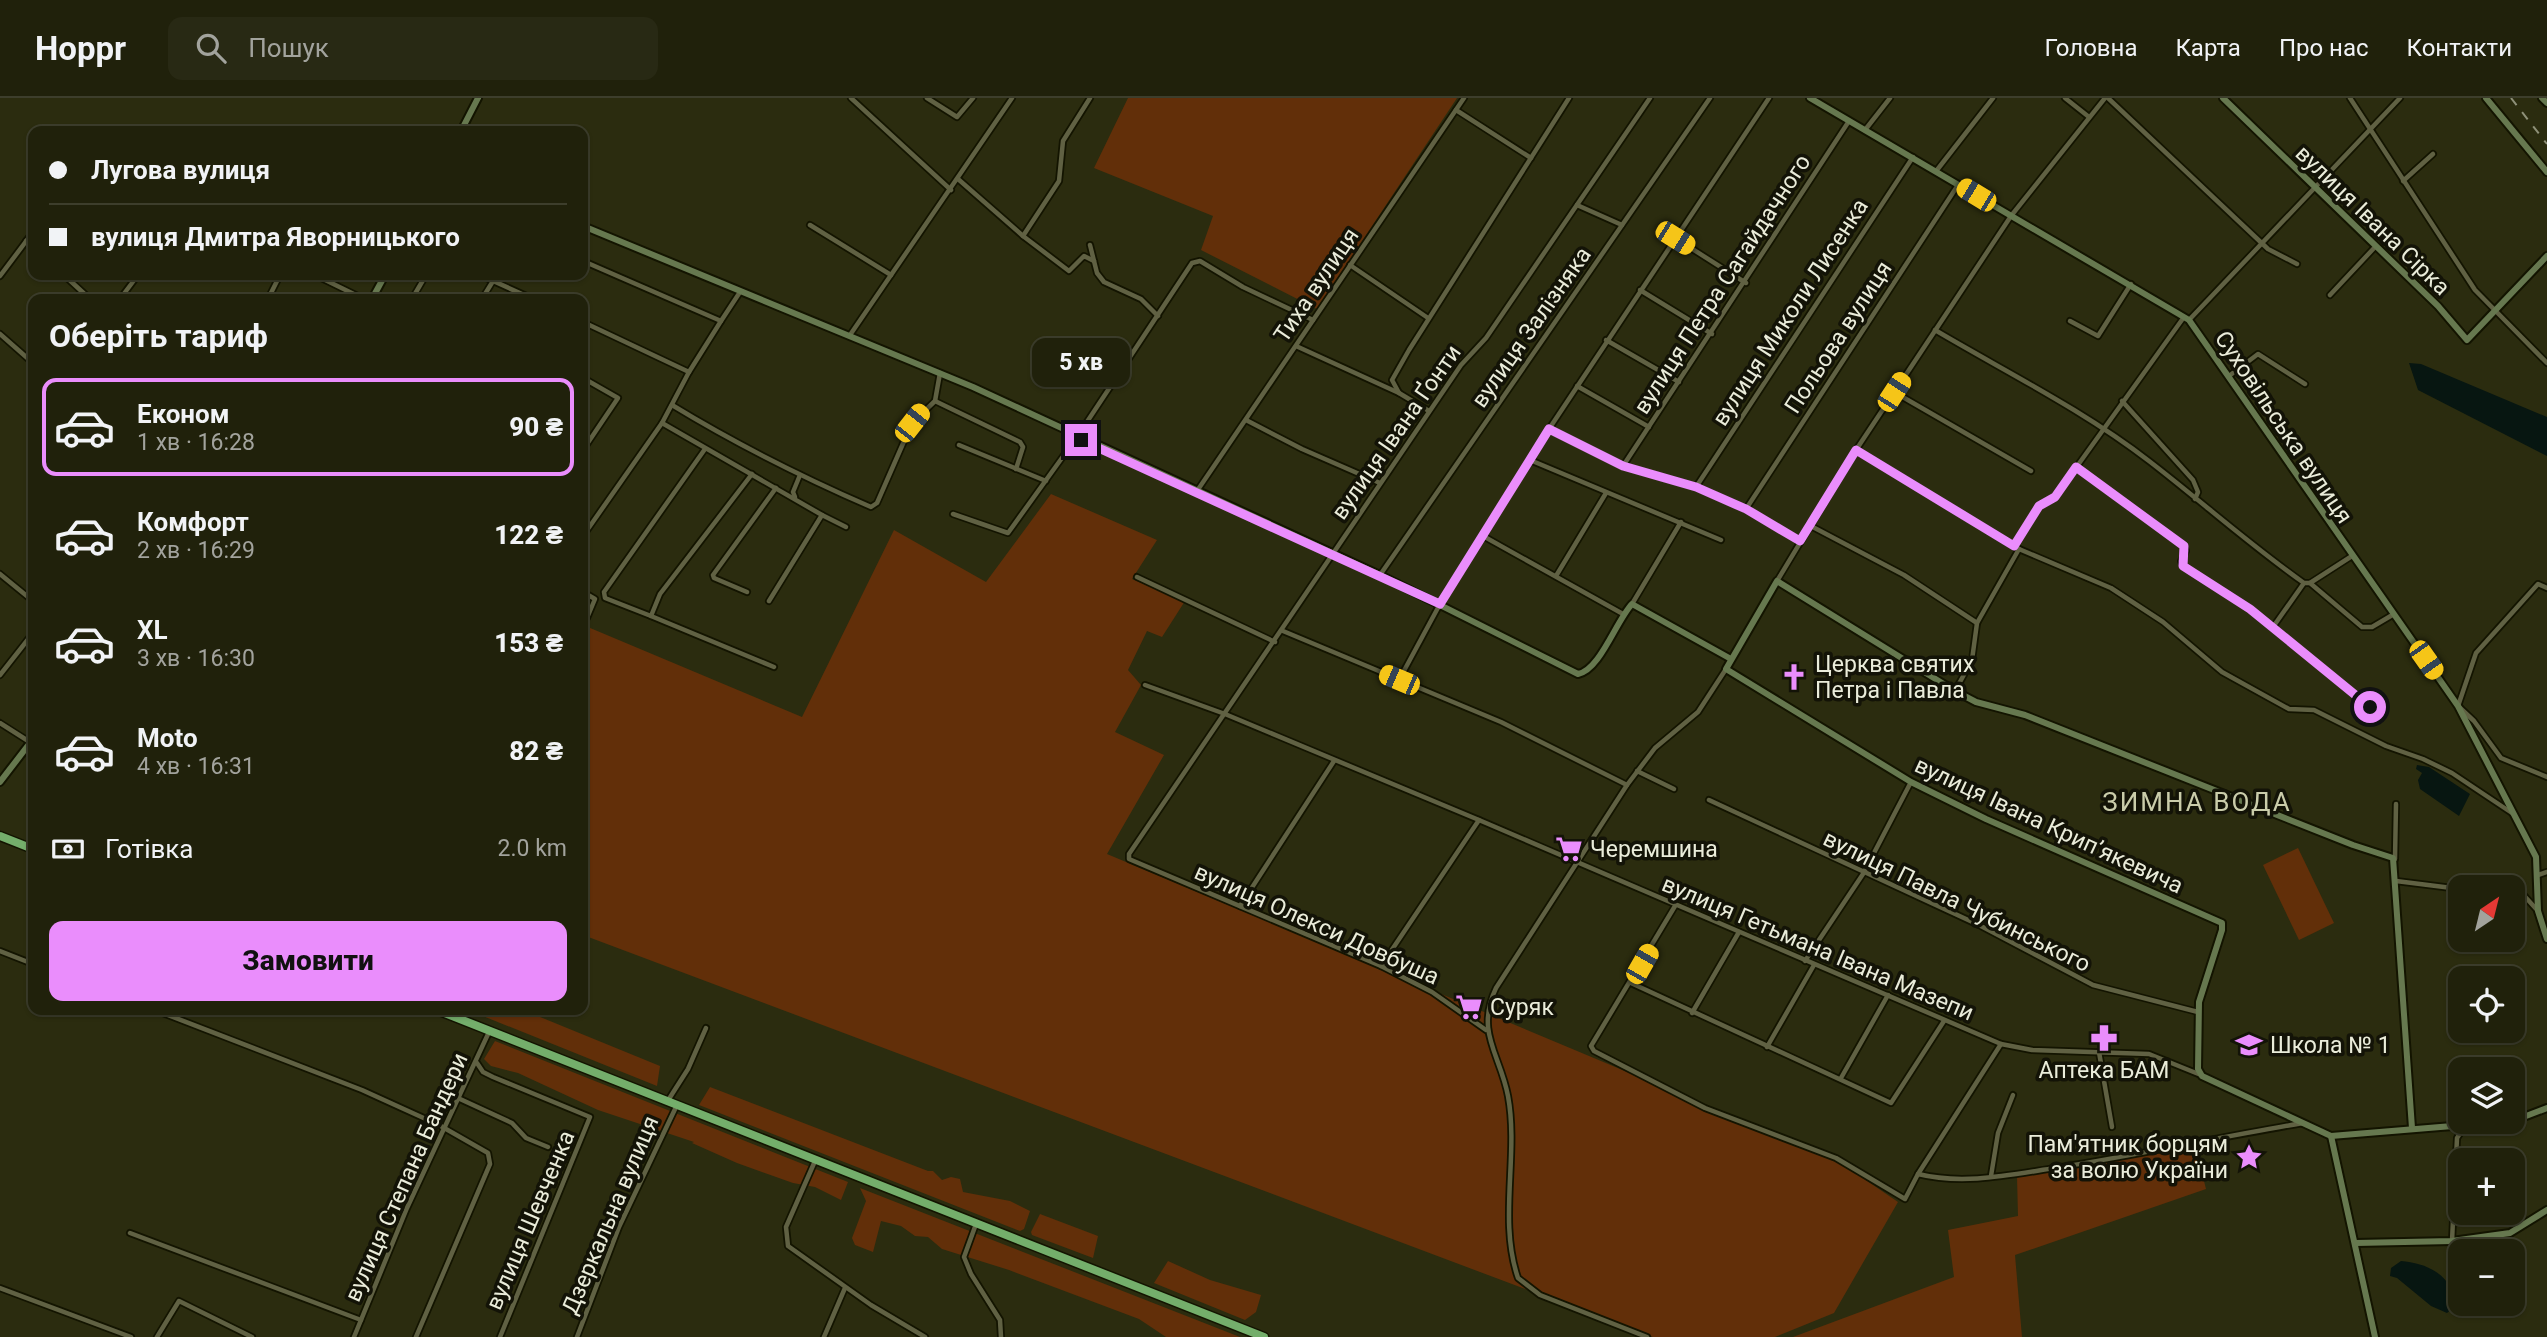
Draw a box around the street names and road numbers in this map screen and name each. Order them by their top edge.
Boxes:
street label: вулиця Івана Сірка [2290,140,2455,301]
street label: вулиця Петра Сагайдачного [1628,150,1816,419]
street label: вулиця Миколи Лисенка [1707,194,1874,431]
street label: Тиха вулиця [1268,223,1364,347]
street label: вулиця Залізняка [1466,242,1597,413]
street label: Польова вулиця [1779,256,1898,418]
street label: Суховільська вулиця [2209,326,2358,529]
street label: вулиця Івана Ґонти [1326,340,1467,525]
street label: вулиця Івана Крипʼякевича [1910,751,2187,900]
street label: вулиця Павла Чубинського [1819,825,2095,978]
street label: вулиця Олекси Довбуша [1190,858,1443,991]
street label: вулиця Гетьмана Івана Мазепи [1658,870,1978,1027]
street label: вулиця Степана Бандери [339,1049,474,1306]
street label: Дзеркальна вулиця [556,1112,664,1318]
street label: вулиця Шевченка [481,1127,580,1314]

